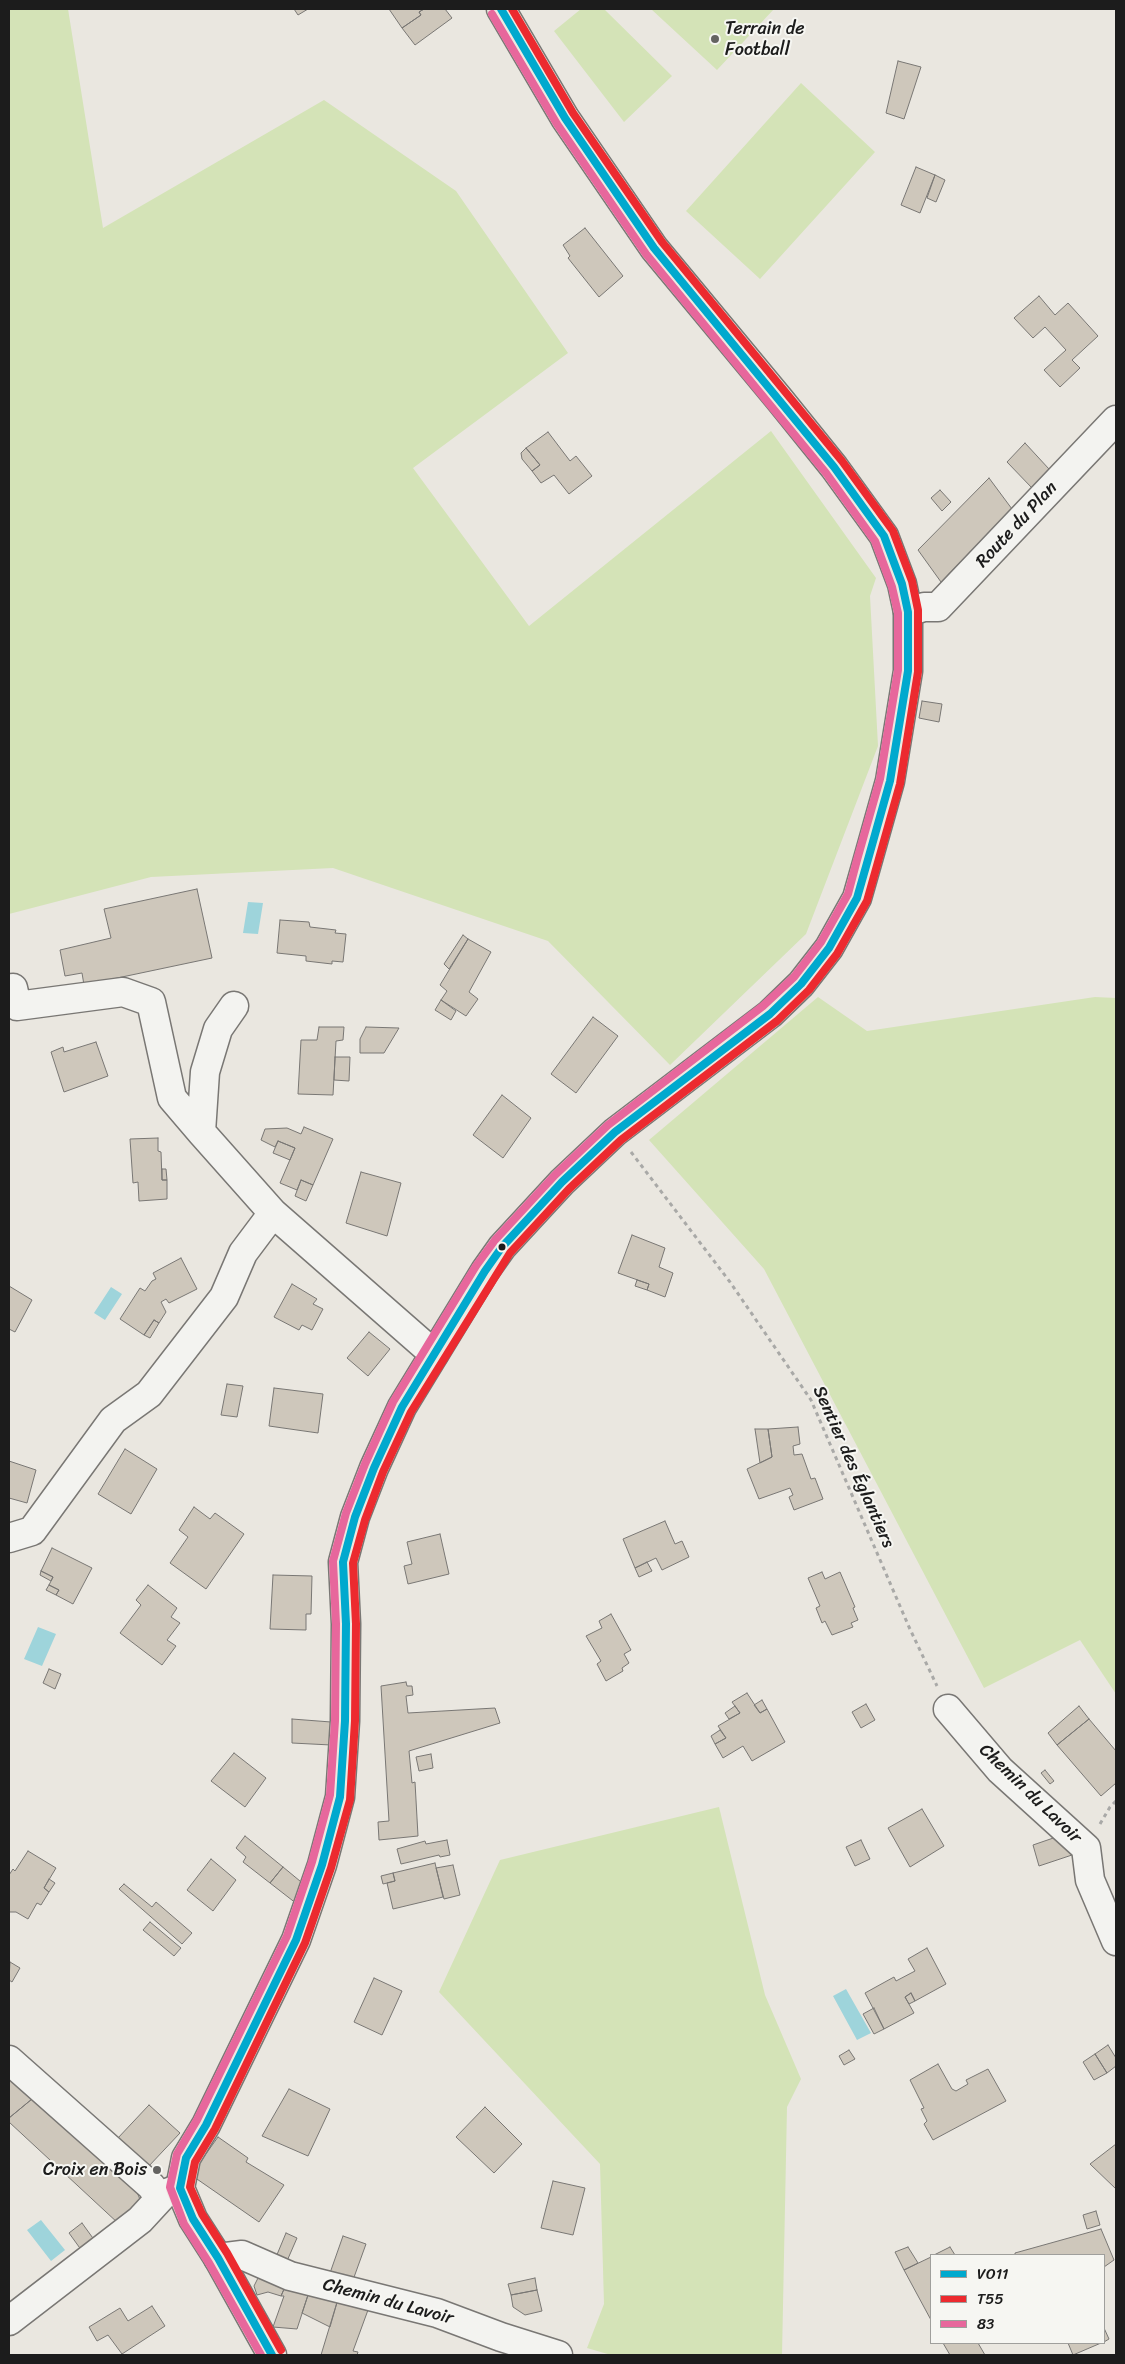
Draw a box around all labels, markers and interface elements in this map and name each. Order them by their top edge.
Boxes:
place label: Terrain de Football [725,18,805,60]
marker: Terrain de Football [709,33,721,45]
street label: Route du Plan [972,478,1062,572]
unlabelled marker [497,1242,507,1252]
street label: Sentier des Églantiers [808,1383,898,1551]
street label: Chemin du Lavoir [974,1740,1086,1848]
place label: Croix en Bois [43,2159,147,2181]
marker: Croix en Bois [151,2164,163,2176]
legend [930,2254,1105,2344]
text: VO11 [977,2261,1009,2287]
street label: Chemin du Lavoir [320,2274,456,2330]
text: T55 [977,2286,1004,2312]
text: 83 [977,2311,994,2337]

